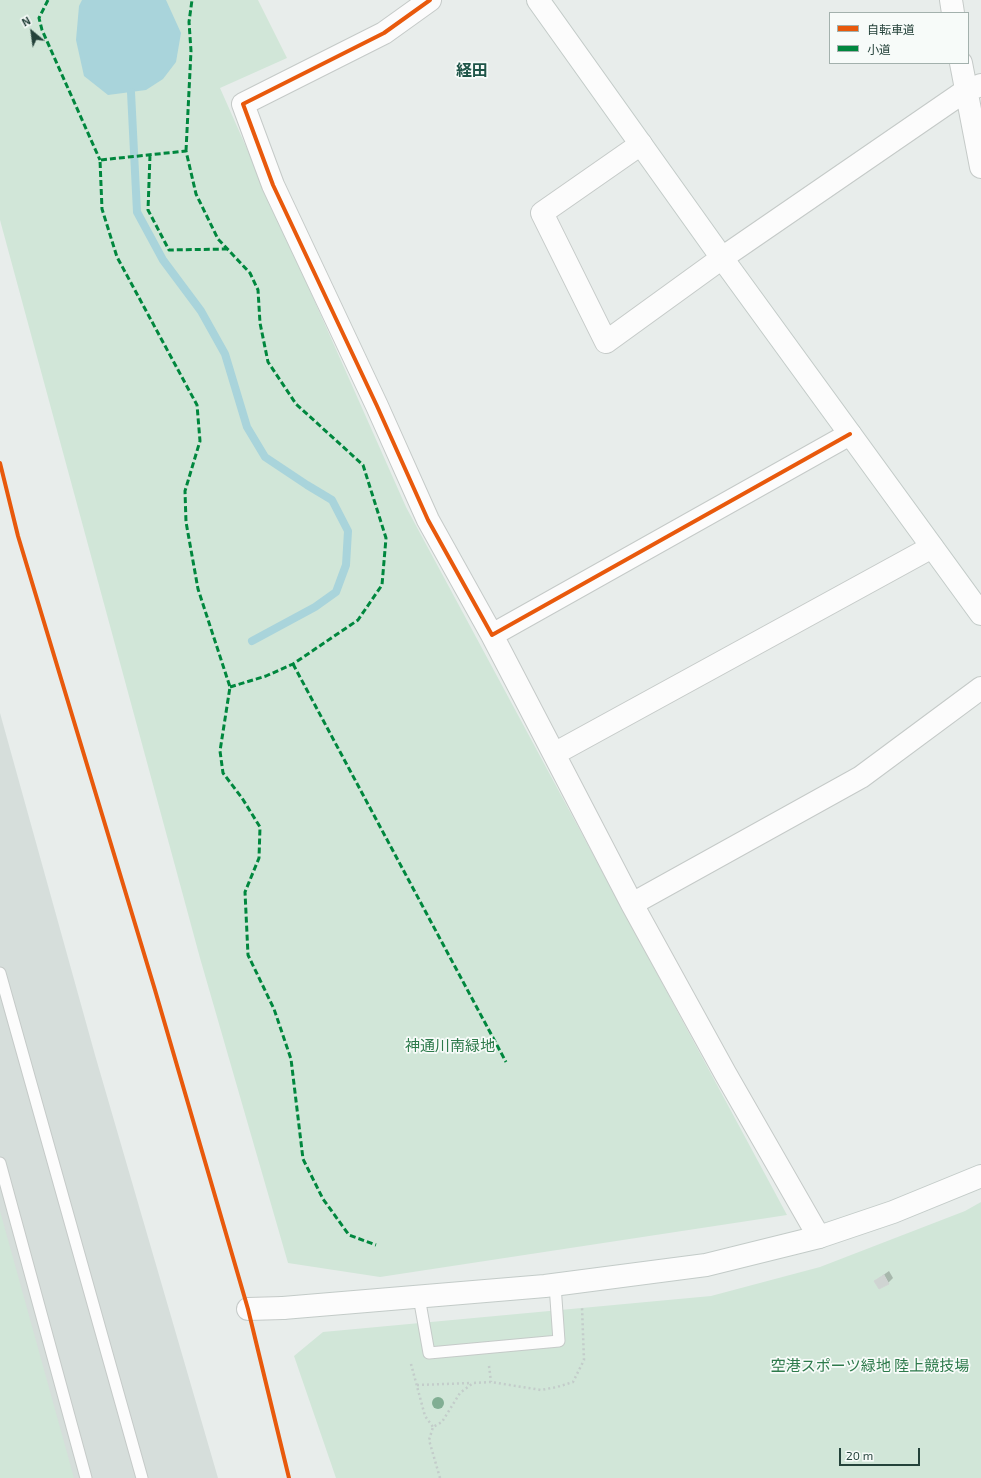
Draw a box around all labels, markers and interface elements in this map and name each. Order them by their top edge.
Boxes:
north arrow [12,12,52,52]
legend [829,12,969,64]
text: N [19,13,33,29]
text: 自転車道 [867,22,915,36]
text: 小道 [867,42,891,56]
district label: 経田 [456,61,488,81]
park label: 神通川南緑地 [405,1037,495,1055]
park label: 空港スポーツ緑地 陸上競技場 [771,1357,969,1375]
scale bar [841,1440,922,1466]
text: 20 m [846,1448,873,1462]

